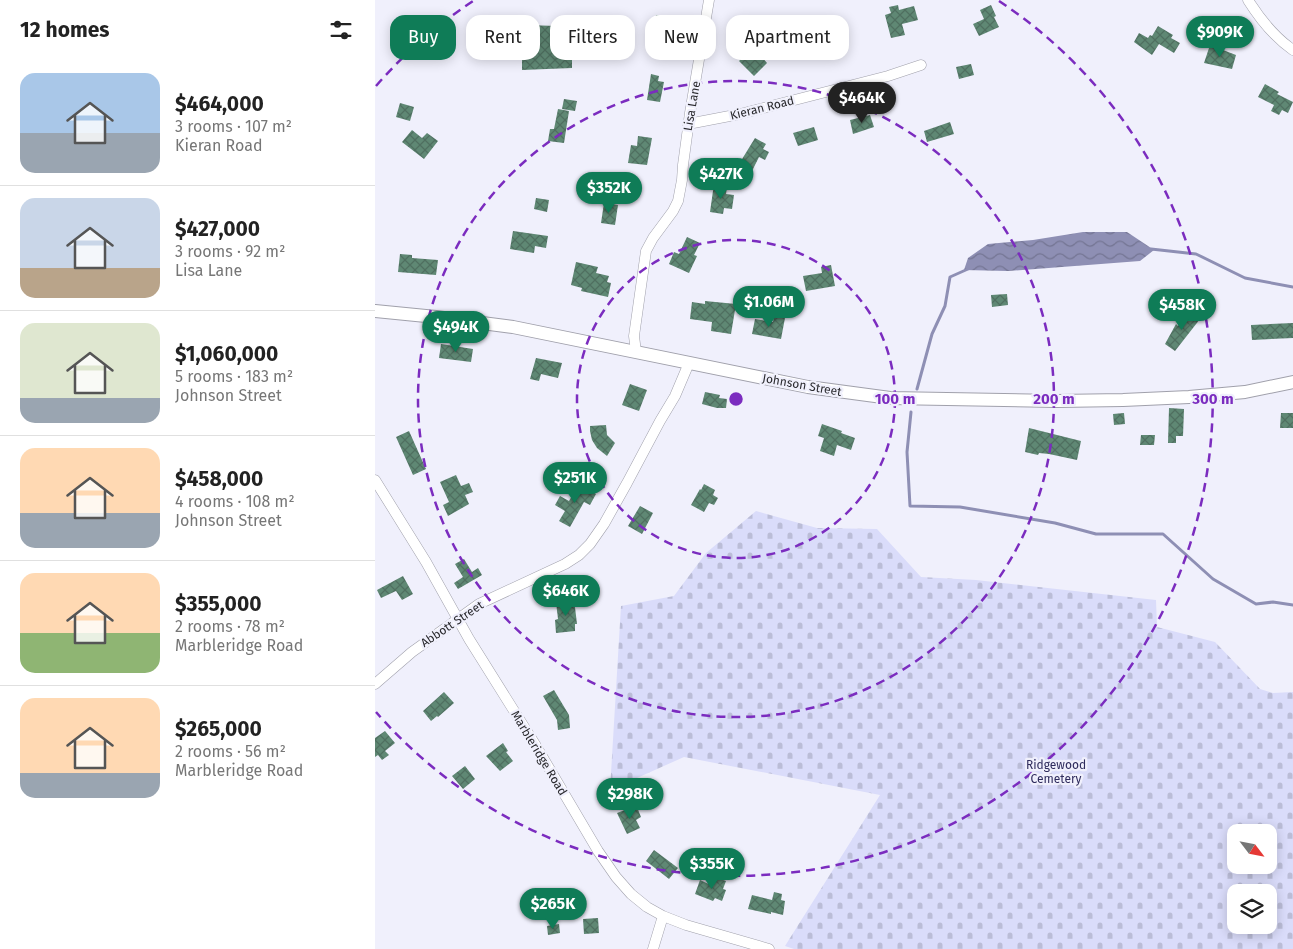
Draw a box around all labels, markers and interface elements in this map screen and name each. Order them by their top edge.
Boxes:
chip: Buy [390,15,456,60]
chip: Rent [466,15,540,60]
chip: Filters [550,15,635,60]
chip: New [645,15,716,60]
chip: Apartment [726,15,849,60]
pin: $909K [1185,15,1255,58]
icon: filters [327,16,355,44]
text: 12 homes [20,17,109,43]
text: $909K [1197,22,1243,41]
street label: Lisa Lane [681,80,703,132]
pin: $464K [827,82,897,124]
text: $464K [839,88,885,107]
text: $464,000 [175,91,264,117]
icon: home [60,93,120,153]
street label: Kieran Road [728,93,796,123]
text: 3 rooms · 107 m² [175,117,292,136]
text: Kieran Road [175,136,263,155]
pin: $427K [686,158,756,200]
text: $427K [699,164,743,183]
pin: $352K [574,172,644,214]
text: $352K [587,178,631,197]
text: $427,000 [175,216,260,242]
icon: home [60,218,120,278]
text: 3 rooms · 92 m² [175,242,285,261]
text: Lisa Lane [175,261,242,280]
pin: $1.06M [728,286,810,328]
pin: $458K [1147,288,1217,331]
text: $1.06M [744,292,794,311]
text: $458K [1159,295,1205,314]
pin: $494K [421,310,491,353]
text: $494K [433,317,479,336]
text: $1,060,000 [175,341,278,367]
icon: home [60,343,120,403]
text: 5 rooms · 183 m² [175,367,293,386]
street label: Johnson Street [761,371,843,399]
text: Johnson Street [175,386,282,405]
centre of rings [727,390,745,408]
text: 100 m [875,390,915,408]
text: 200 m [1033,390,1075,408]
text: 300 m [1191,390,1234,408]
pin: $251K [540,462,610,504]
text: $458,000 [175,466,263,492]
icon: home [60,468,120,528]
text: $251K [554,468,596,487]
text: 4 rooms · 108 m² [175,492,295,511]
text: Johnson Street [175,511,282,530]
pin: $646K [531,574,601,617]
text: $646K [543,581,589,600]
text: $355,000 [175,591,261,617]
icon: home [60,593,120,653]
street label: Abbott Street [418,598,487,650]
text: 2 rooms · 78 m² [175,617,285,636]
text: Marbleridge Road [175,636,303,655]
street label: Marbleridge Road [508,708,570,798]
text: $265,000 [175,716,262,742]
icon: home [60,718,120,778]
text: 2 rooms · 56 m² [175,742,286,761]
park label: Ridgewood Cemetery [1026,758,1086,786]
text: Marbleridge Road [175,761,303,780]
pin: $298K [595,778,665,820]
text: $298K [607,784,653,803]
north arrow [1227,824,1277,874]
map controls [1227,824,1277,934]
pin: $355K [677,848,747,890]
text: $355K [690,854,734,873]
button: layers [1227,884,1277,934]
pin: $265K [518,888,588,930]
text: $265K [531,894,575,913]

